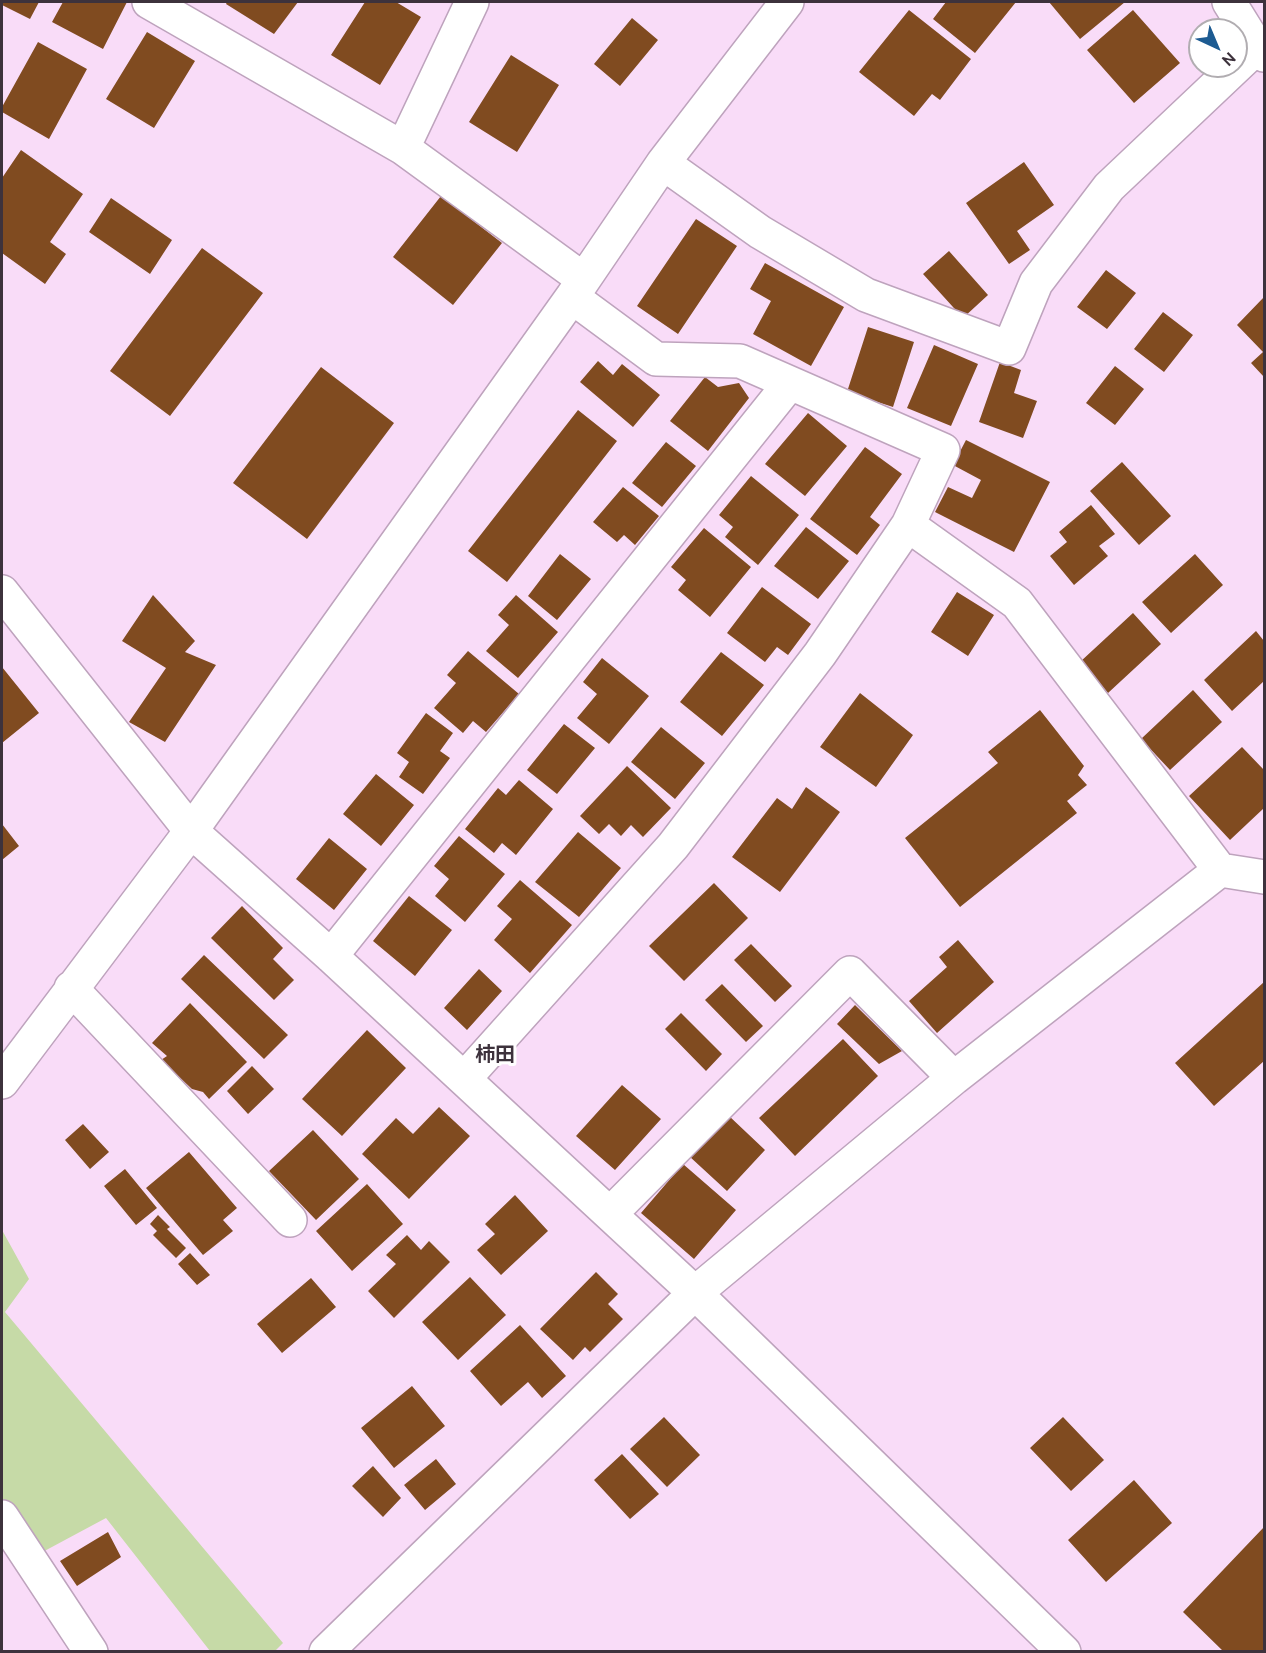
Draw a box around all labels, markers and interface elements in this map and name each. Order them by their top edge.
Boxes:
north arrow [1188,18,1248,78]
text: N [1219,49,1240,70]
district label: 柿田 [475,1042,515,1066]

